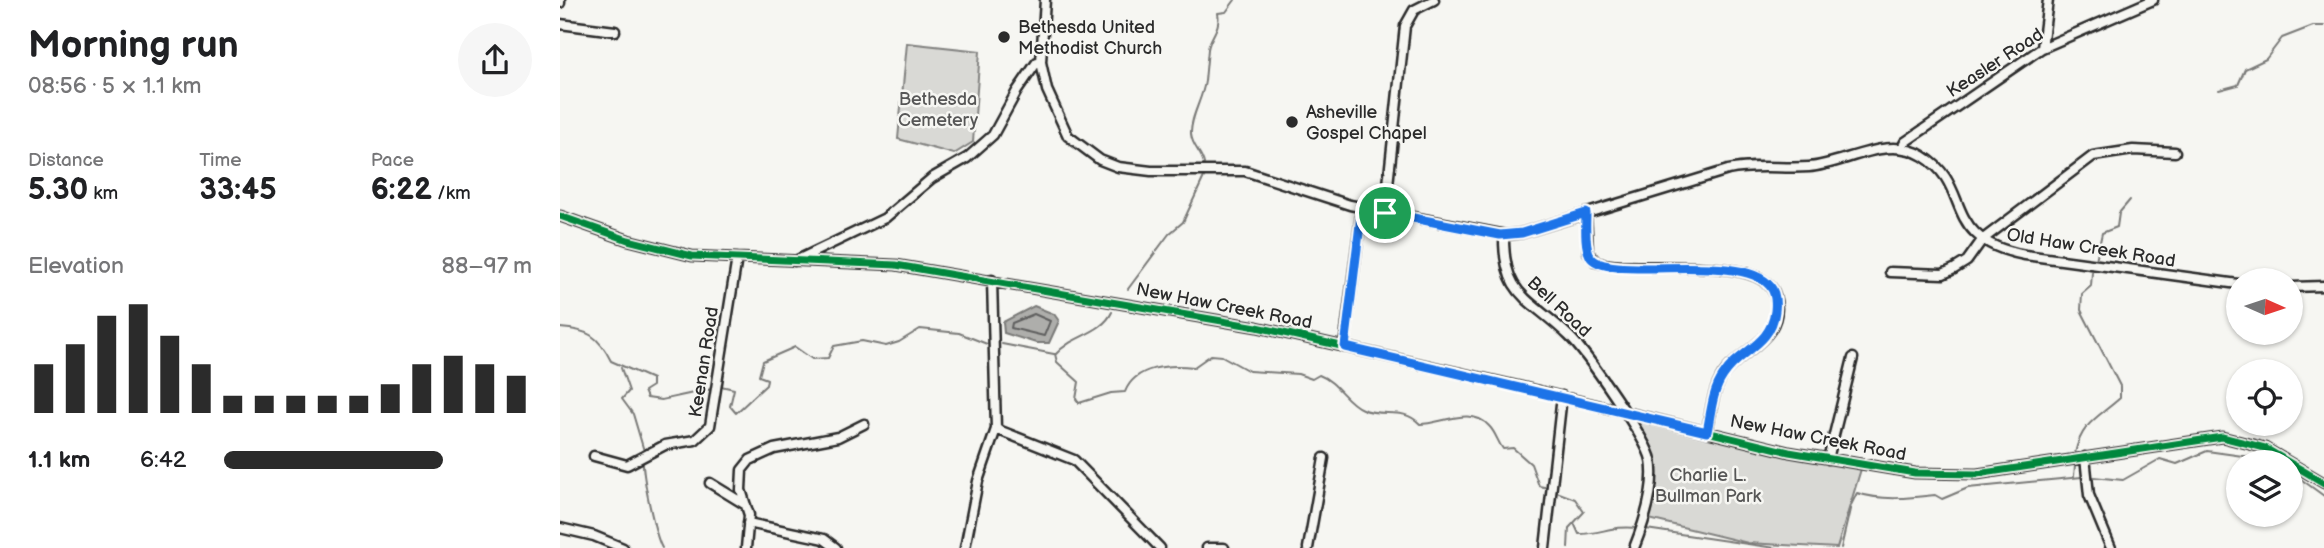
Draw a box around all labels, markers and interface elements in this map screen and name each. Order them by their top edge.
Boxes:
place label: Bethesda United Methodist Church [1018,17,1162,59]
text: Morning run [28,23,239,68]
button: share [458,23,532,97]
street label: Keasler Road [1943,24,2047,102]
marker: Bethesda United Methodist Church [996,29,1012,45]
text: 08:56 · 5 × 1.1 km [28,72,201,100]
park label: Bethesda Cemetery [898,89,979,131]
place label: Asheville Gospel Chapel [1306,102,1427,144]
marker: Asheville Gospel Chapel [1284,114,1300,130]
text: Distance [28,149,104,172]
text: Time [199,149,241,172]
text: Pace [371,149,414,172]
text: 5.30 [28,172,88,208]
text: 33:45 [199,172,277,208]
text: 6:22 [371,172,432,208]
text: km [88,182,118,205]
text: /km [432,182,471,205]
pin [1355,183,1415,243]
icon: arrive [1366,194,1404,232]
street label: Old Haw Creek Road [2005,224,2177,272]
text: Elevation [28,252,124,280]
text: 88–97 m [442,252,532,280]
north arrow [2226,268,2303,345]
map controls [2226,268,2303,527]
street label: Bell Road [1523,272,1595,342]
street label: New Haw Creek Road [1134,279,1314,333]
street label: Keenan Road [685,305,723,419]
button: locate [2226,359,2303,436]
street label: New Haw Creek Road [1728,411,1908,465]
text: 1.1 km [28,446,90,474]
text: 6:42 [140,446,186,474]
button: layers [2226,450,2303,527]
park label: Charlie L. Bullman Park [1655,465,1761,507]

